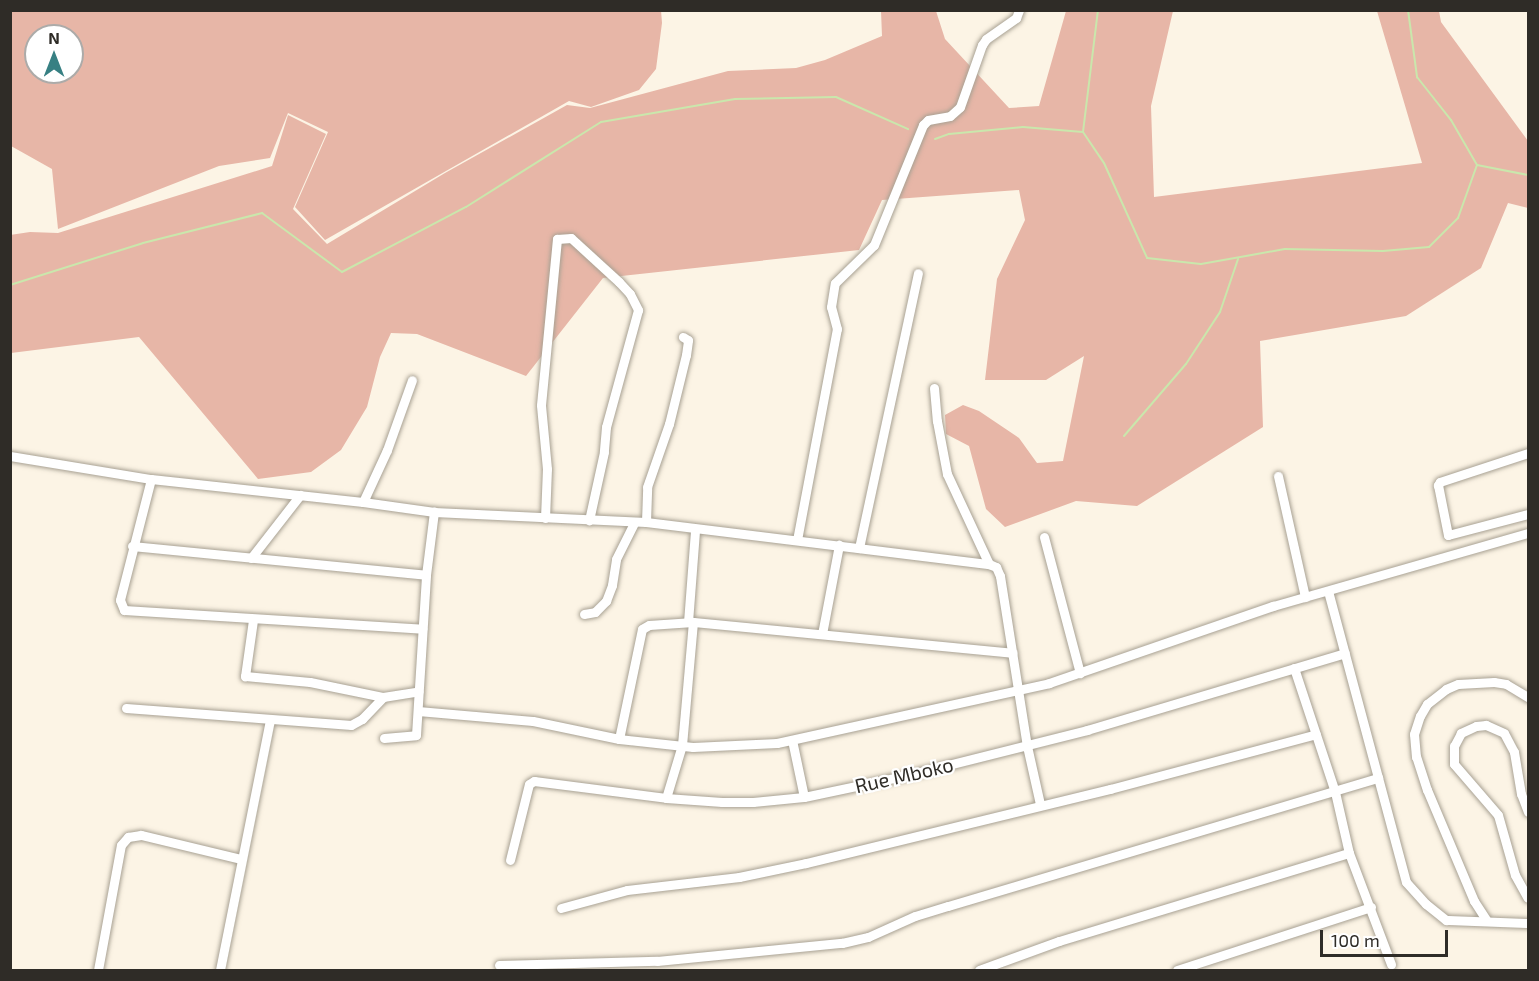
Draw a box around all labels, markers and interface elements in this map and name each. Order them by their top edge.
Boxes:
north arrow [24,24,84,84]
text: N [48,28,60,47]
street label: Rue Mboko [852,752,956,798]
scale bar [1323,918,1450,956]
text: 100 m [1331,929,1380,951]

